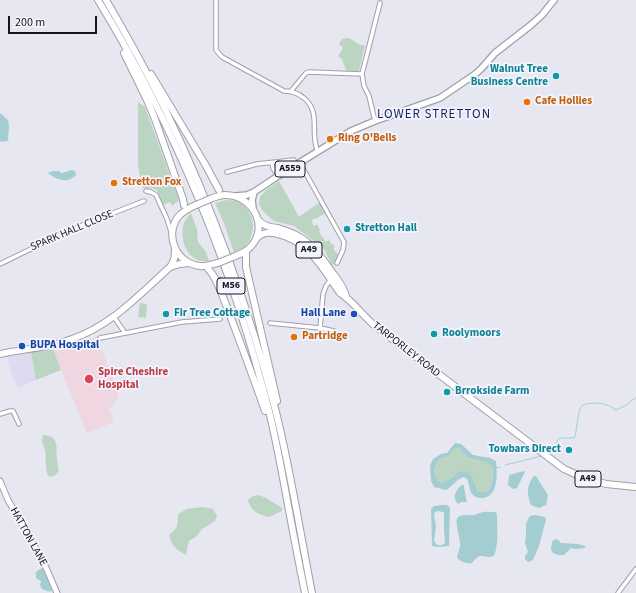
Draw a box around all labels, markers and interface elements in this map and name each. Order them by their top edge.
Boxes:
scale bar [10,8,99,34]
text: 200 m [15,14,45,31]
place label: Walnut Tree Business Centre [471,63,548,89]
marker: Walnut Tree Business Centre [551,71,561,81]
place label: Cafe Hollies [535,95,592,109]
marker: Cafe Hollies [522,97,532,107]
district label: LOWER STRETTON [377,107,491,123]
place label: Ring O'Bells [338,132,396,146]
marker: Ring O'Bells [325,134,335,144]
road number: A559 [275,161,305,177]
place label: Stretton Fox [122,176,182,190]
marker: Stretton Fox [109,178,119,188]
street label: SPARK HALL CLOSE [29,208,115,254]
place label: Stretton Hall [355,222,417,236]
marker: Stretton Hall [342,224,352,234]
road number: A49 [296,242,322,258]
road number: M56 [217,278,245,294]
place label: Fir Tree Cottage [174,307,250,321]
place label: Hall Lane [301,307,346,321]
marker: Fir Tree Cottage [161,309,171,319]
marker: Hall Lane [349,309,359,319]
street label: TARPORLEY ROAD [370,319,442,381]
place label: Roolymoors [442,327,501,341]
marker: Roolymoors [429,329,439,339]
place label: Partridge [302,330,348,344]
marker: Partridge [289,332,299,342]
place label: BUPA Hospital [30,339,99,353]
marker: BUPA Hospital [17,341,27,351]
place label: Spire Cheshire Hospital [98,366,168,392]
marker: Spire Cheshire Hospital [83,373,95,385]
place label: Brrokside Farm [455,385,529,399]
marker: Brrokside Farm [442,387,452,397]
place label: Towbars Direct [489,443,561,457]
marker: Towbars Direct [564,445,574,455]
road number: A49 [575,471,601,487]
street label: HATTON LANE [6,505,50,569]

